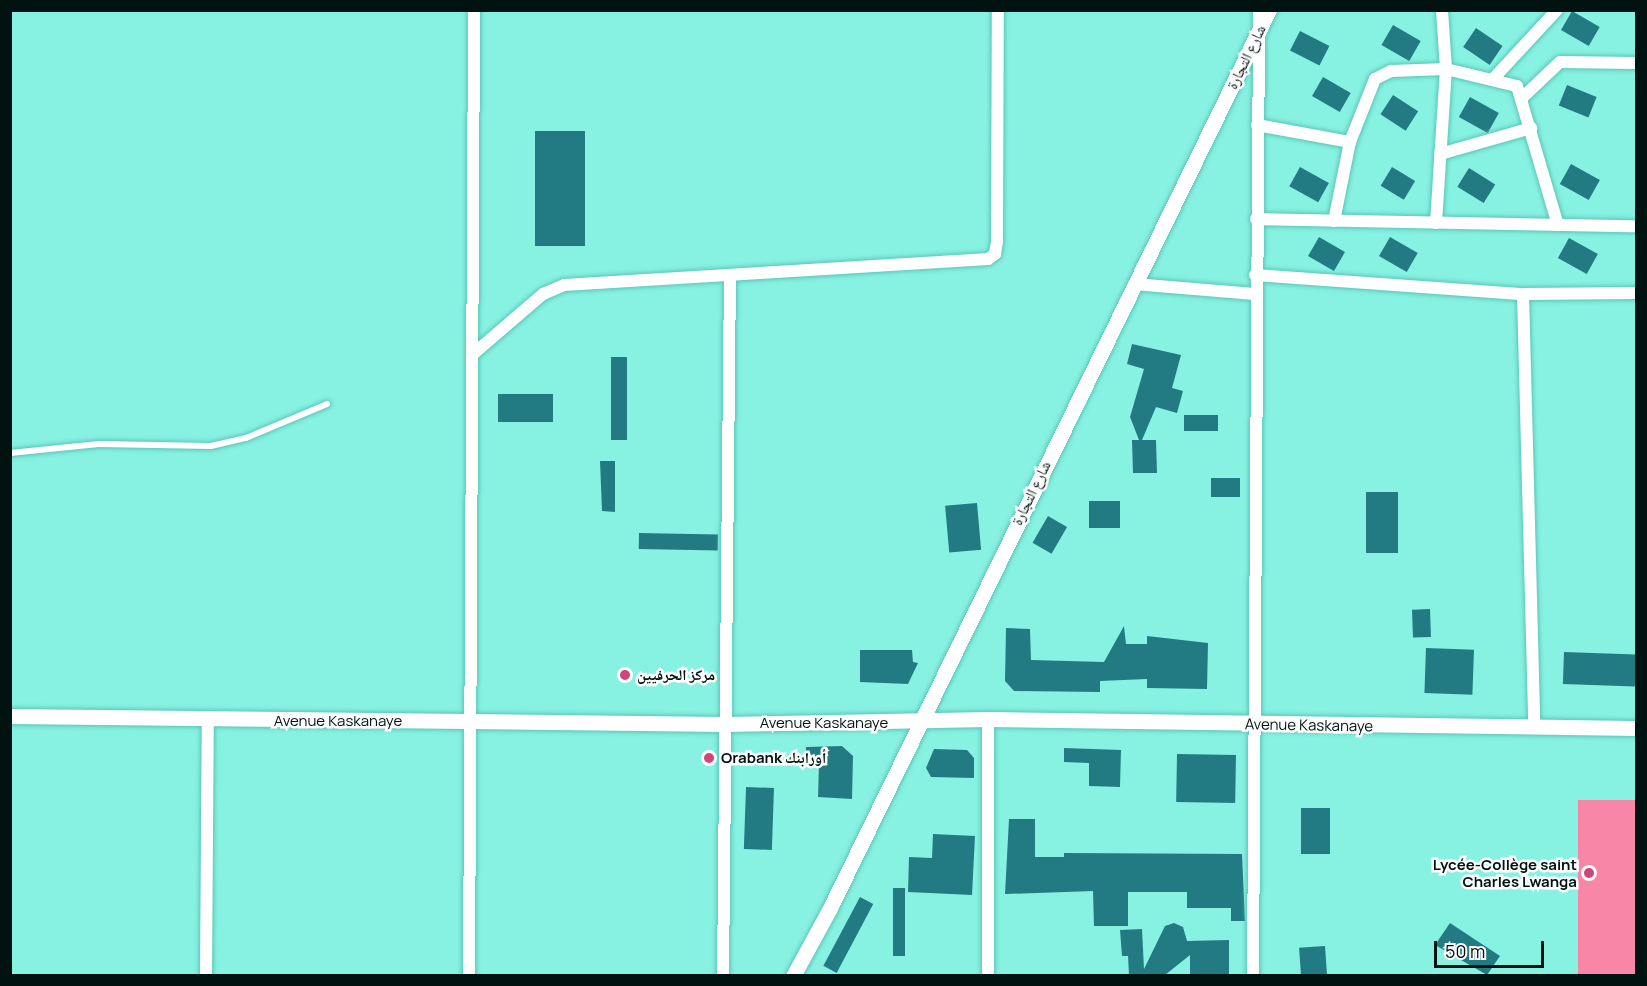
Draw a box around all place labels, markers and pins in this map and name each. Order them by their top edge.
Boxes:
place label: مركز الحرفيين [637,666,715,684]
marker: مركز الحرفيين [618,668,632,682]
place label: Orabank أورابنك [721,749,826,767]
marker: Orabank أورابنك [702,751,716,765]
place label: Lycée-Collège saint Charles Lwanga [1433,855,1577,890]
marker: Lycée-Collège saint Charles Lwanga [1582,866,1596,880]

